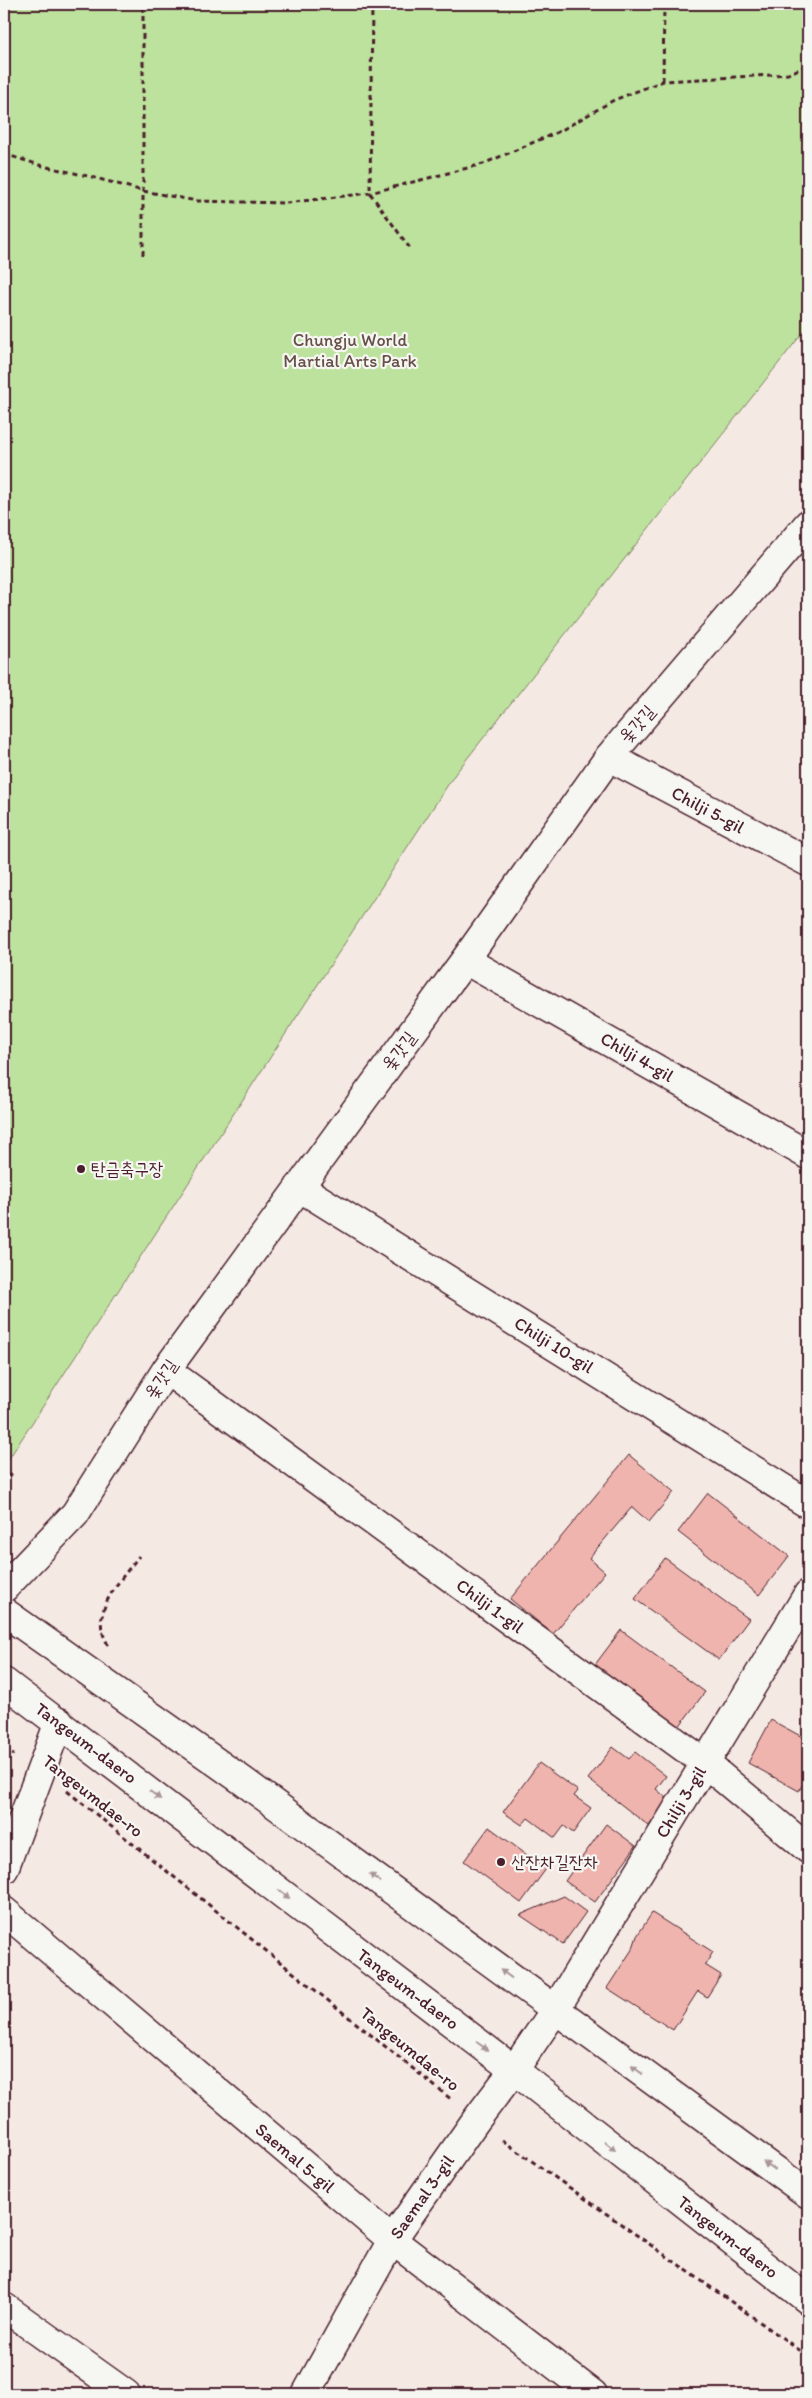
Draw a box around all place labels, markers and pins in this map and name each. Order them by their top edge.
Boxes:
place label: 탄금축구장 [91,1158,163,1180]
marker: 탄금축구장 [75,1163,87,1175]
place label: 산잔차길잔차 [511,1851,598,1873]
marker: 산잔차길잔차 [495,1856,507,1868]

